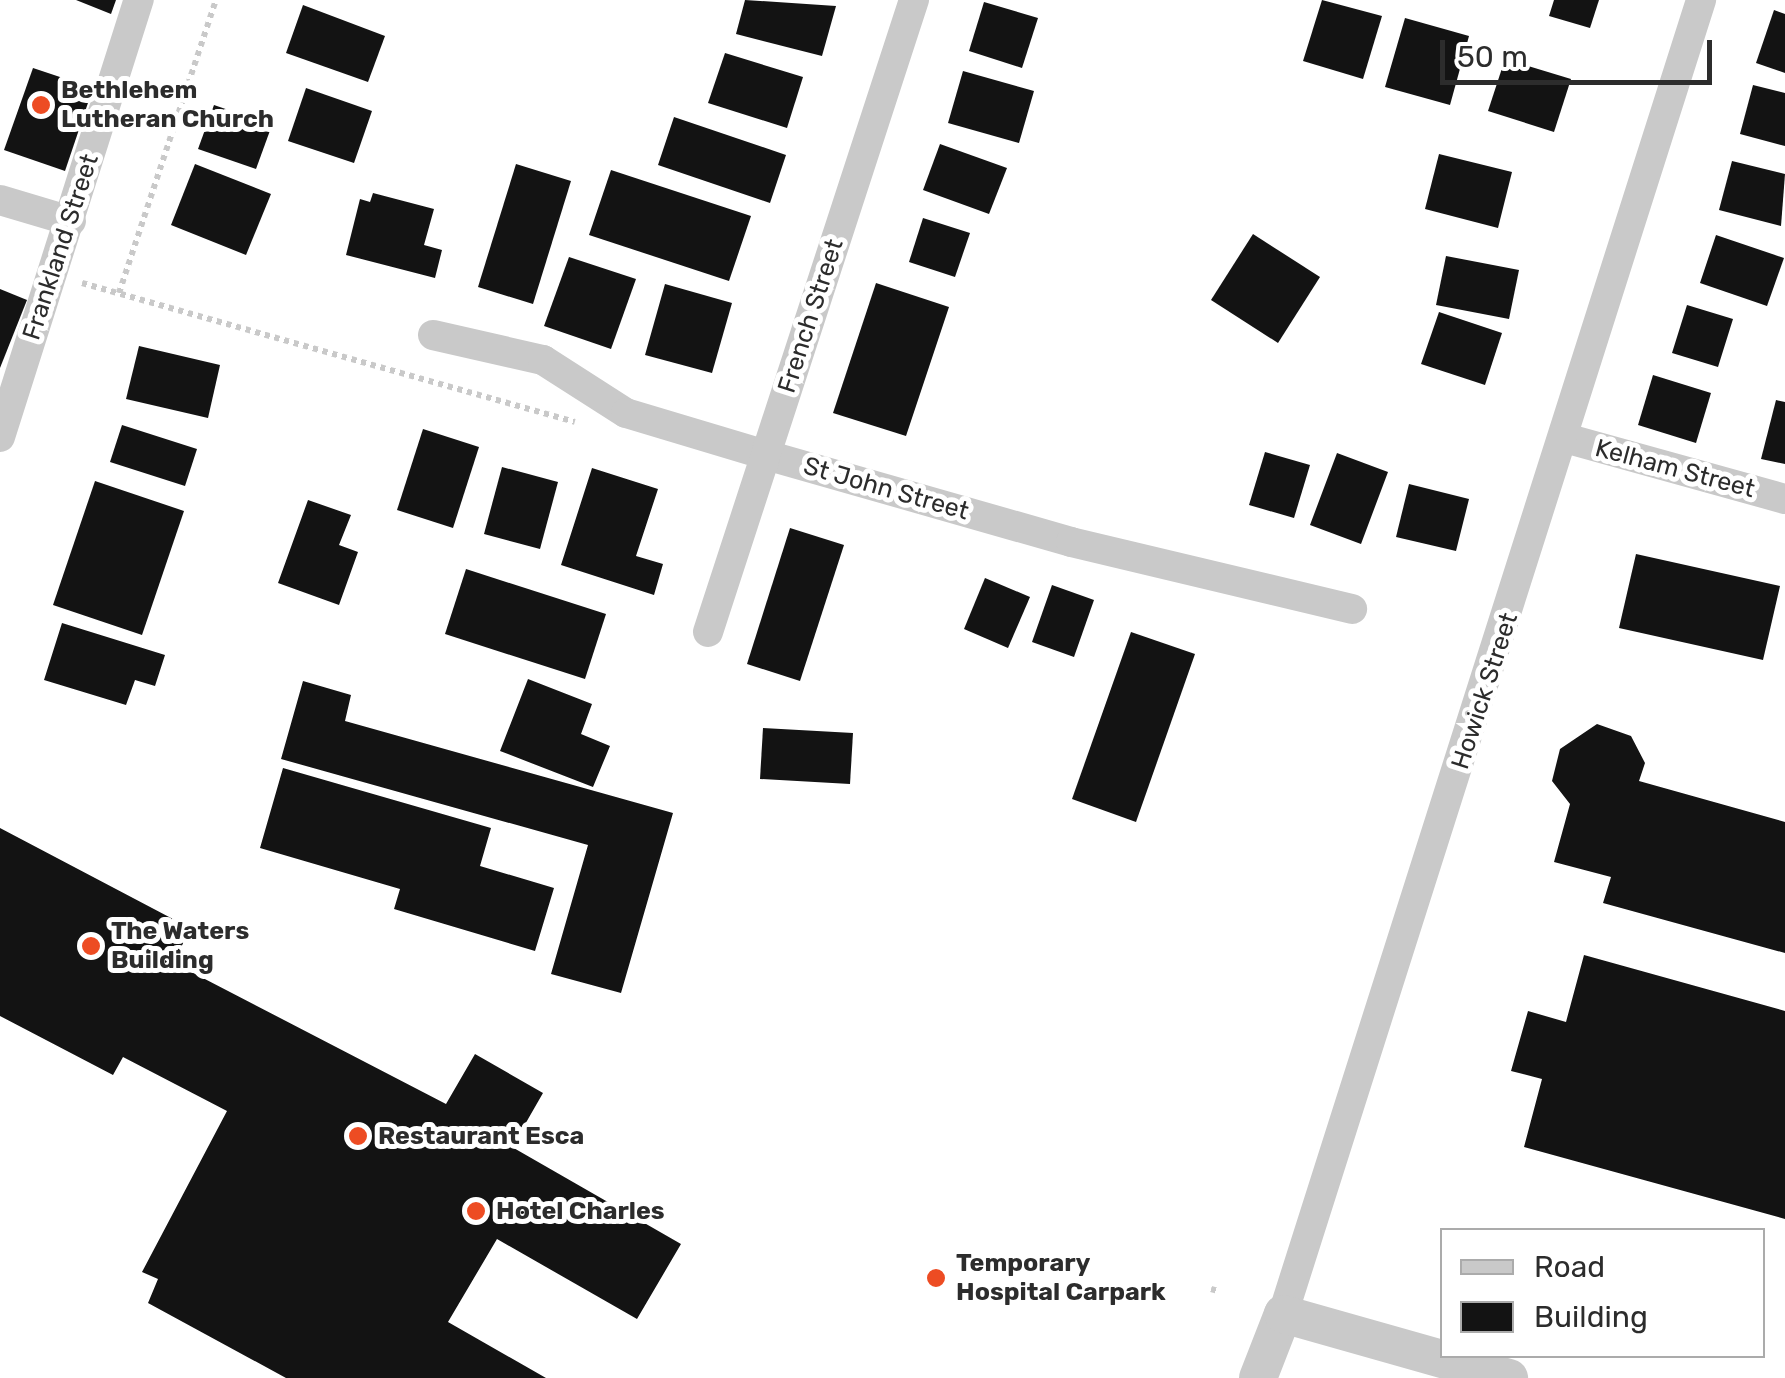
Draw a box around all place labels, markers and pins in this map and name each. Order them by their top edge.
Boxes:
place label: Bethlehem Lutheran Church [61,76,274,135]
marker: Bethlehem Lutheran Church [30,94,52,116]
place label: The Waters Building [111,917,249,976]
marker: The Waters Building [80,935,102,957]
place label: Restaurant Esca [378,1121,584,1151]
marker: Restaurant Esca [347,1125,369,1147]
place label: Hotel Charles [496,1196,665,1226]
marker: Hotel Charles [465,1200,487,1222]
place label: Temporary Hospital Carpark [956,1249,1166,1308]
marker: Temporary Hospital Carpark [925,1267,947,1289]

